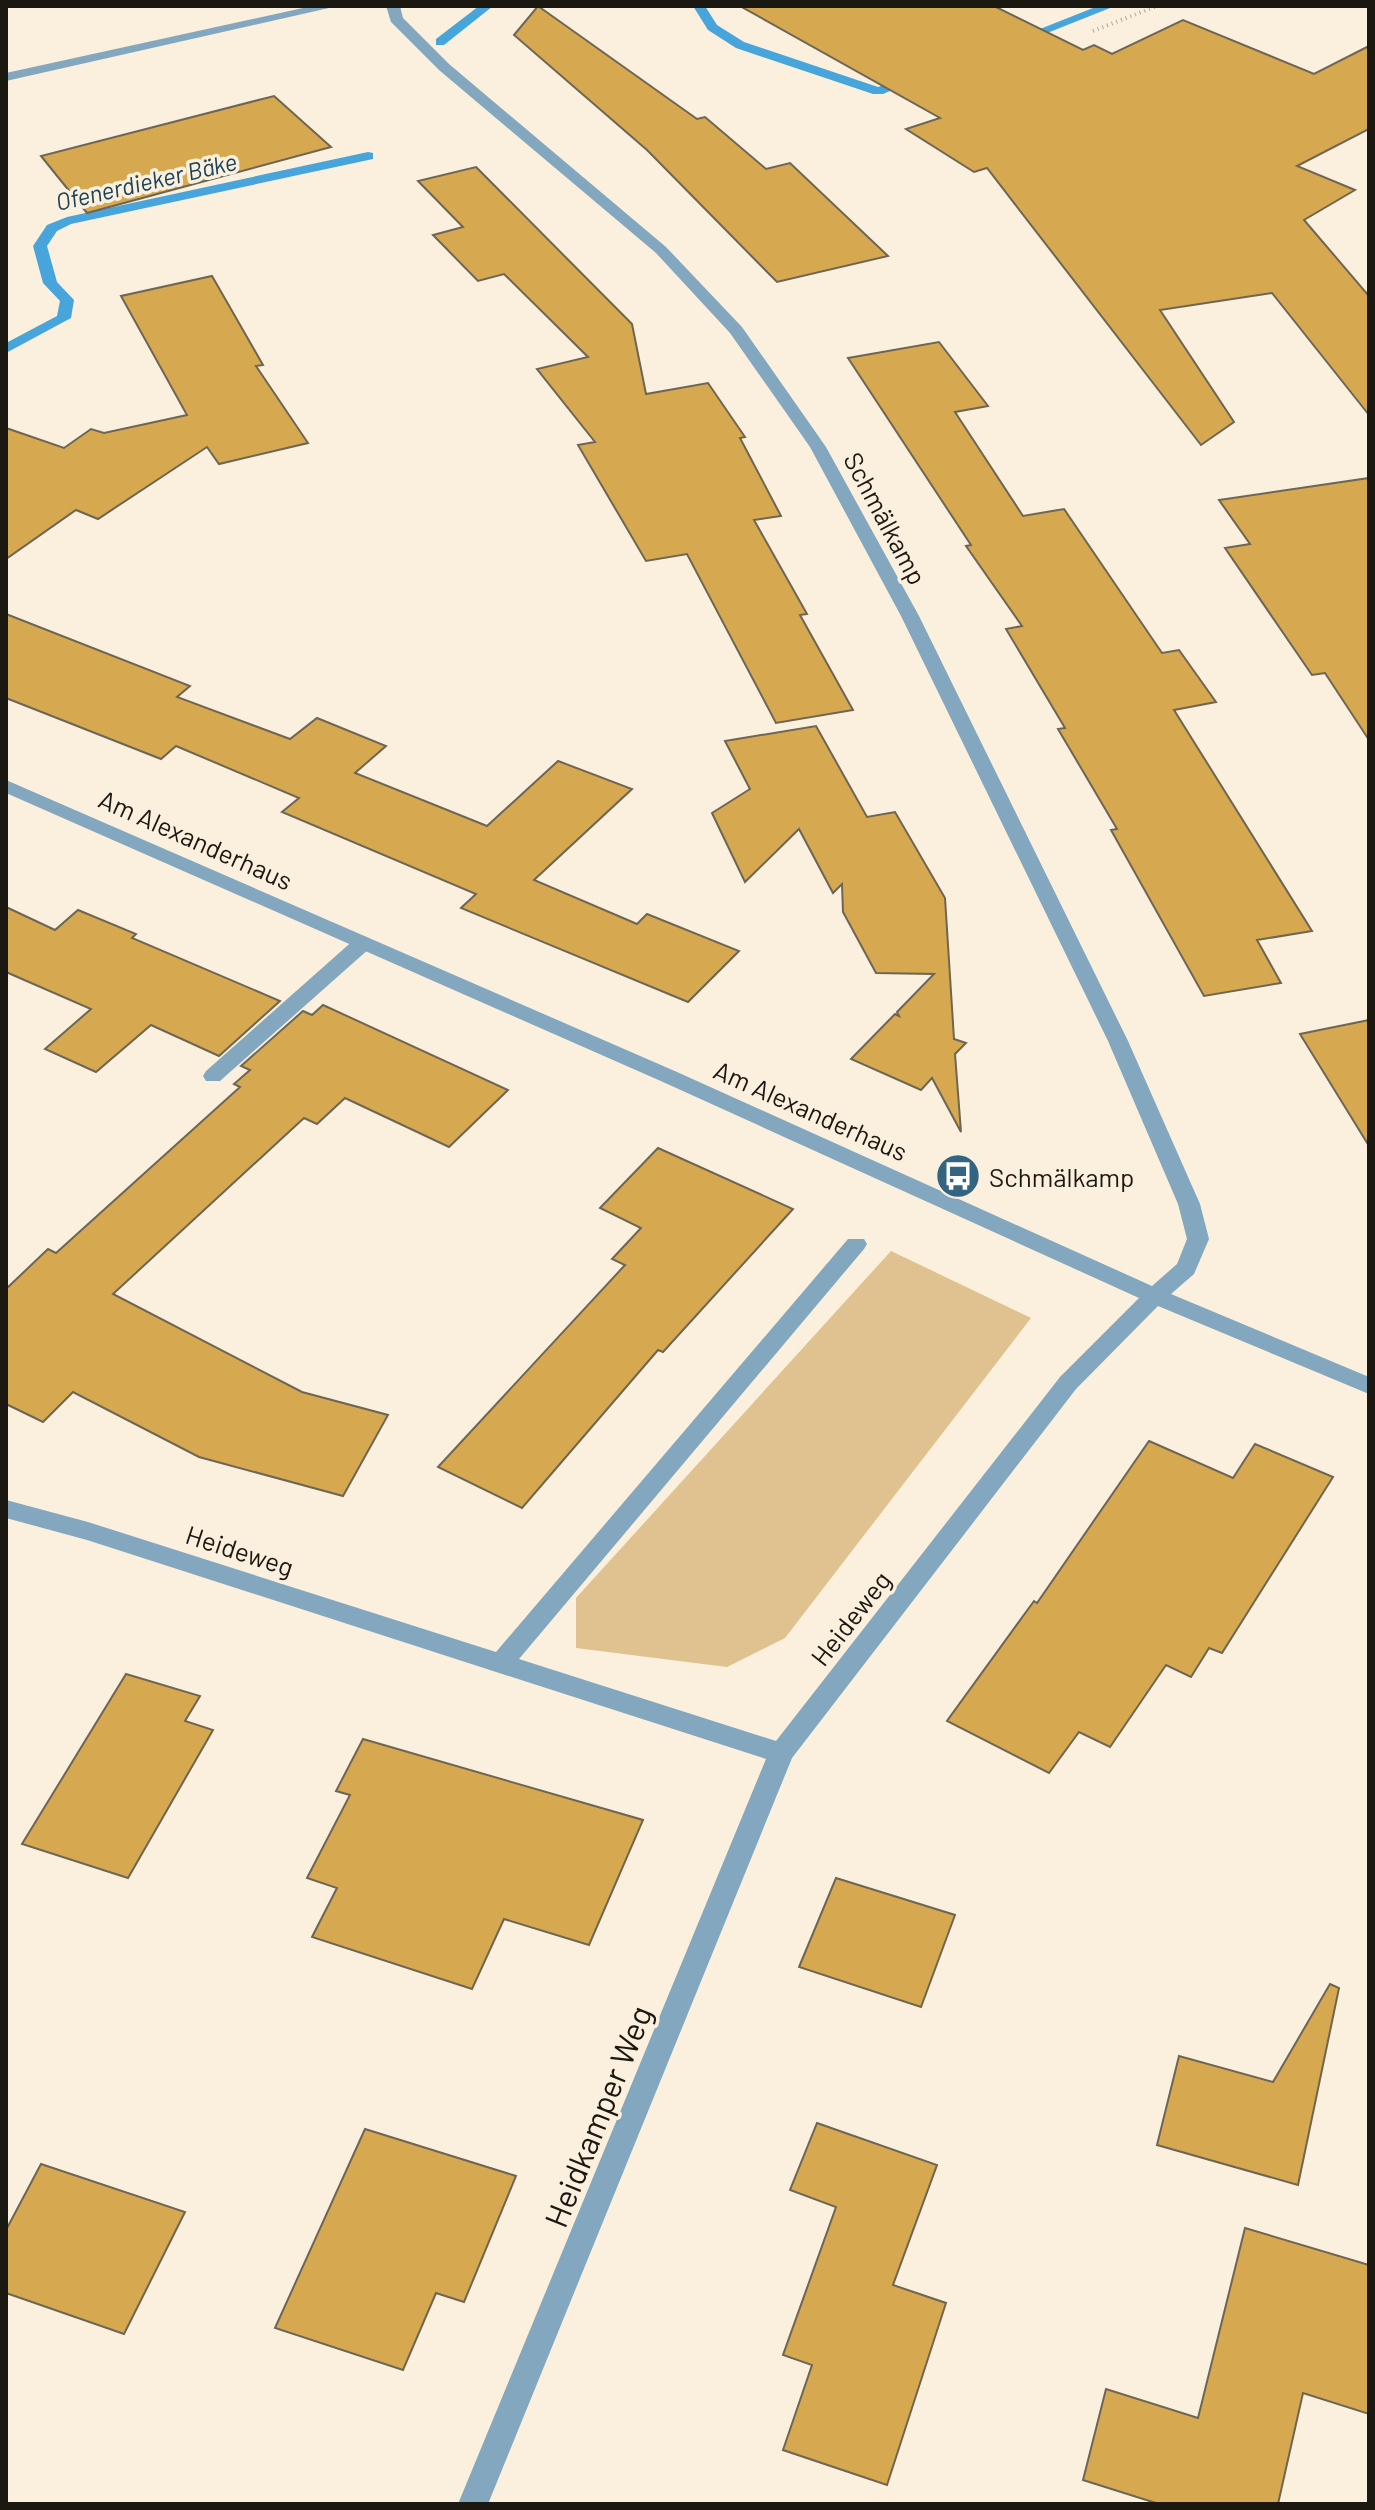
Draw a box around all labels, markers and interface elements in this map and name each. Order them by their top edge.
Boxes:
water label: Ofenerdieker Bäke [53,146,239,216]
street label: Schmälkamp [838,447,934,589]
street label: Am Alexanderhaus [94,782,298,896]
street label: Am Alexanderhaus [709,1053,913,1167]
bus stop icon: Schmälkamp [934,1152,982,1200]
place label: Schmälkamp [989,1161,1134,1192]
street label: Heideweg [182,1518,298,1582]
street label: Heideweg [804,1565,896,1671]
street label: Heidkamper Weg [535,2000,659,2232]

